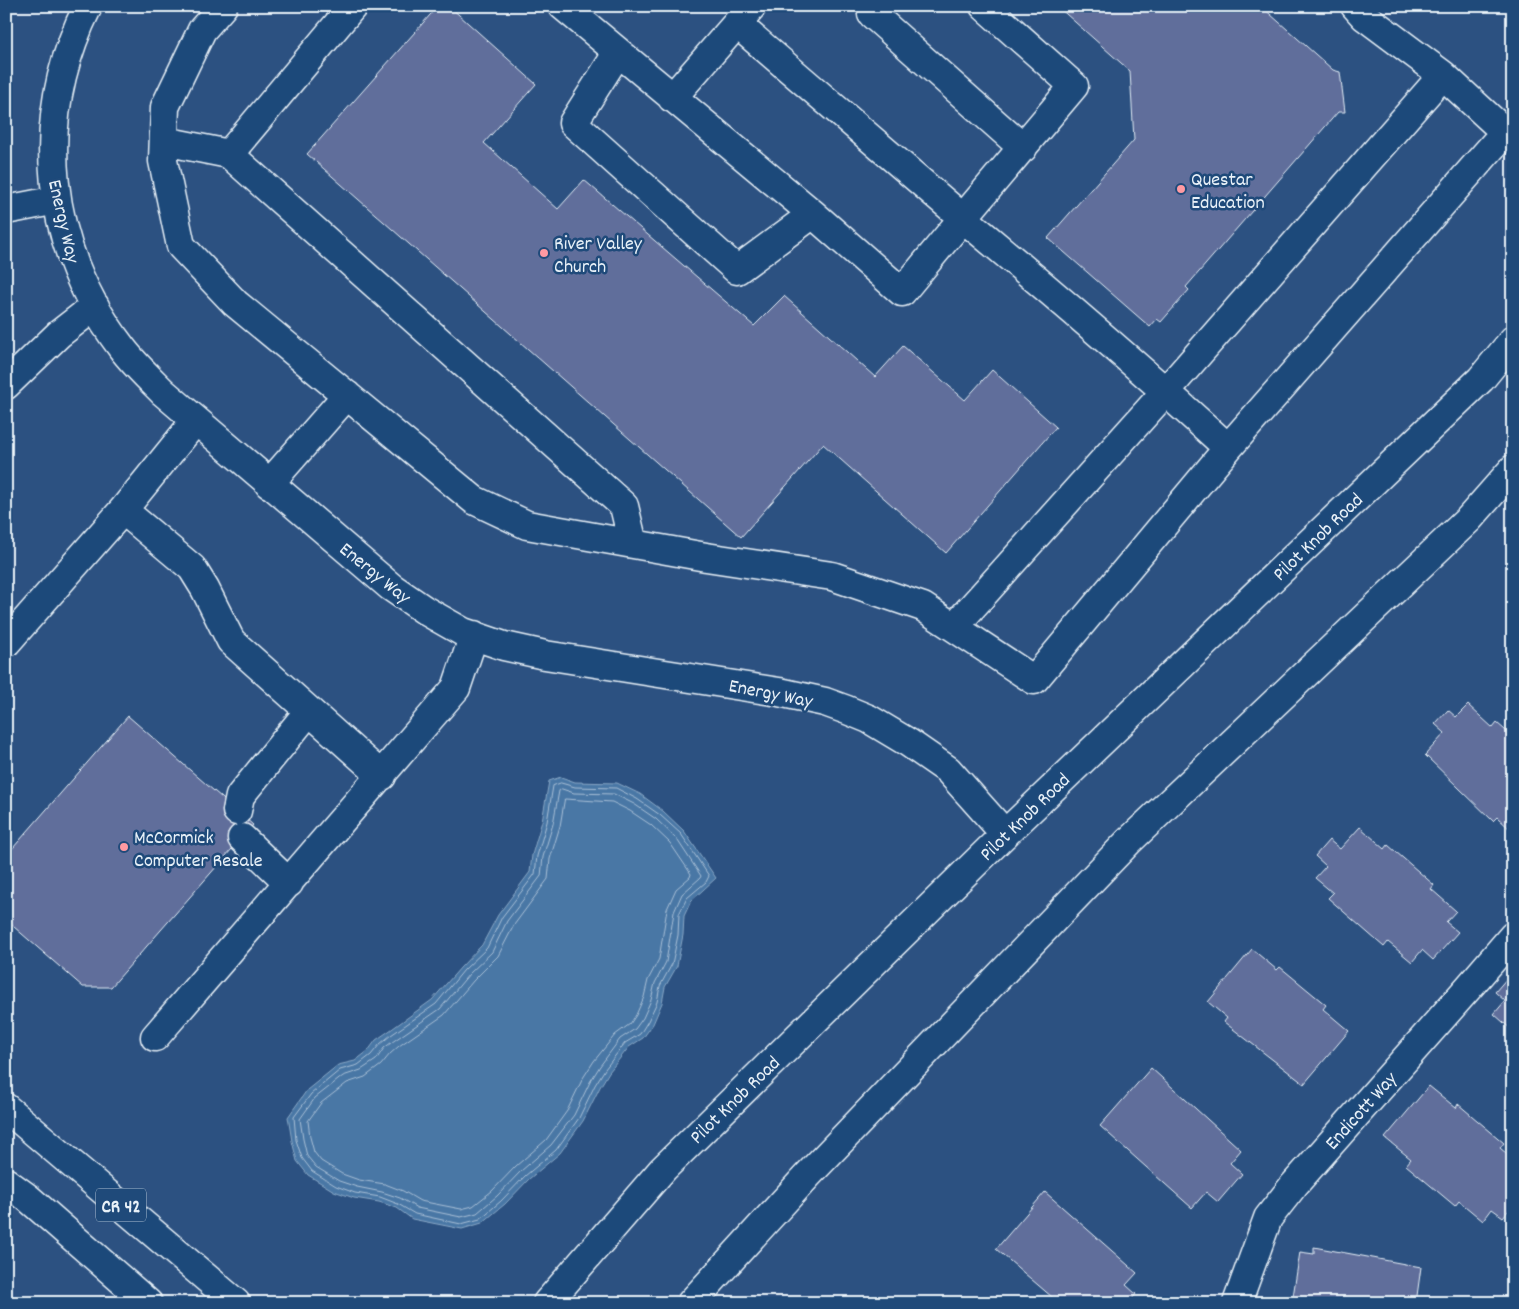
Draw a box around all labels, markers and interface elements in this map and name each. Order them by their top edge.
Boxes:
place label: Questar Education [1191,167,1265,218]
street label: Energy Way [39,177,85,267]
marker: Questar Education [1175,183,1187,195]
place label: River Valley Church [554,231,643,282]
marker: River Valley Church [538,247,550,259]
street label: Pilot Knob Road [1267,488,1371,589]
street label: Energy Way [332,537,417,613]
street label: Energy Way [726,673,816,717]
street label: Pilot Knob Road [974,768,1078,869]
place label: McCormick Computer Resale [134,825,263,876]
marker: McCormick Computer Resale [118,841,130,853]
street label: Pilot Knob Road [684,1051,788,1152]
street label: Endicott Way [1320,1066,1406,1157]
road number: CR 42 [96,1188,146,1222]

